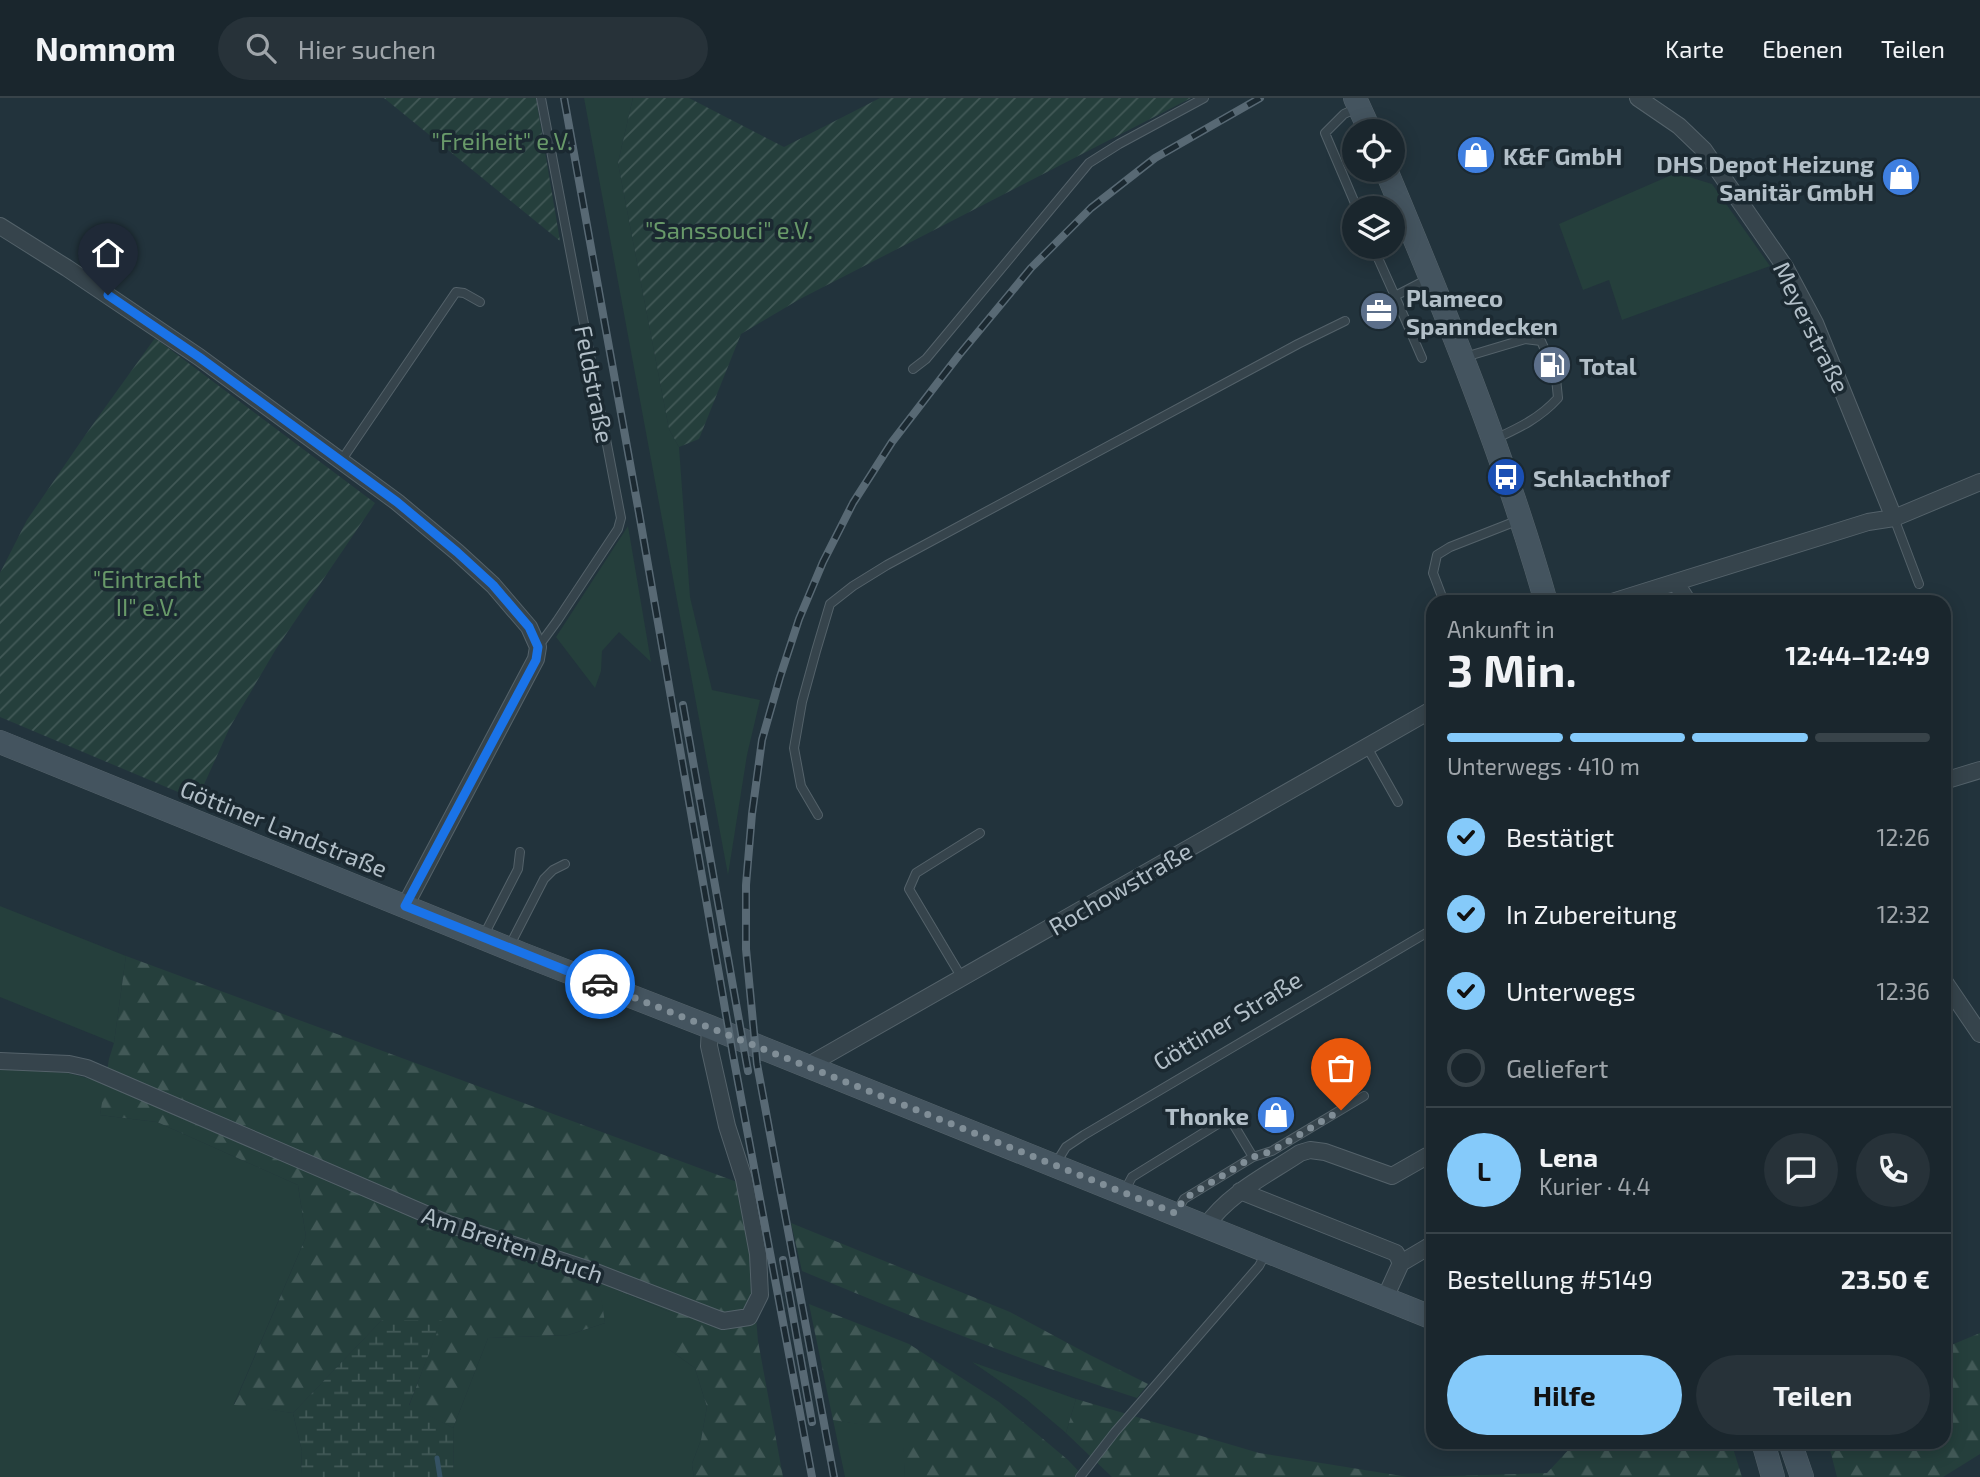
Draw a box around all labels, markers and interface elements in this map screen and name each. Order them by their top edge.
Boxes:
search box [218,17,708,80]
text: Nomnom [35,28,176,68]
icon: search [242,29,280,67]
text: Hier suchen [298,33,436,64]
text: Karte [1665,34,1724,63]
text: Ebenen [1762,34,1843,63]
text: Teilen [1881,34,1945,63]
map controls [1342,119,1405,259]
button: locate [1342,119,1405,182]
park label: "Freiheit" e.V. [432,126,572,155]
shop icon: K&F GmbH [1455,134,1497,176]
place label: K&F GmbH [1503,141,1622,170]
place label: DHS Depot Heizung Sanitär GmbH [1656,149,1874,206]
shop icon: DHS Depot Heizung Sanitär GmbH [1880,156,1922,198]
button: layers [1342,196,1405,259]
park label: "Sanssouci" e.V. [645,215,813,244]
pin [78,223,138,295]
icon: home [89,234,127,272]
street label: Meyerstraße [1768,257,1856,397]
place label: Plameco Spanndecken [1406,283,1558,340]
office icon: Plameco Spanndecken [1358,290,1400,332]
street label: Feldstraße [569,323,621,445]
fuel station icon: Total [1531,344,1573,386]
place label: Total [1579,351,1637,380]
bus stop icon: Schlachthof [1485,456,1527,498]
place label: Schlachthof [1533,463,1671,492]
park label: "Eintracht II" e.V. [93,564,201,621]
text: Ankunft in [1447,615,1555,643]
text: 12:44–12:49 [1785,639,1930,670]
text: 3 Min. [1447,641,1577,696]
text: Unterwegs · 410 m [1447,752,1640,780]
street label: Göttiner Landstraße [176,773,392,883]
icon: check [1447,818,1485,856]
text: Bestätigt [1506,821,1614,852]
text: 12:26 [1876,823,1930,851]
street label: Rochowstraße [1043,835,1197,941]
icon: check [1447,895,1485,933]
text: In Zubereitung [1506,898,1677,929]
text: 12:32 [1877,900,1930,928]
courier [565,949,635,1019]
street label: Göttiner Straße [1147,964,1307,1076]
icon: car [581,965,619,1003]
icon: check [1447,972,1485,1010]
text: Unterwegs [1506,975,1636,1006]
text: 12:36 [1877,977,1930,1005]
pin [1311,1038,1371,1110]
icon: bag [1322,1049,1360,1087]
text: Geliefert [1506,1052,1608,1083]
shop icon: Thonke [1255,1094,1297,1136]
place label: Thonke [1165,1101,1249,1130]
button: chat [1764,1133,1838,1207]
button: phone [1856,1133,1930,1207]
text: Lena [1539,1141,1598,1172]
text: L [1477,1155,1491,1186]
text: Kurier · 4.4 [1539,1172,1651,1200]
street label: Am Breiten Bruch [419,1199,607,1289]
text: Bestellung #5149 [1447,1263,1653,1294]
text: 23.50 € [1841,1263,1930,1294]
button: Hilfe [1447,1355,1682,1435]
button: Teilen [1696,1355,1930,1435]

